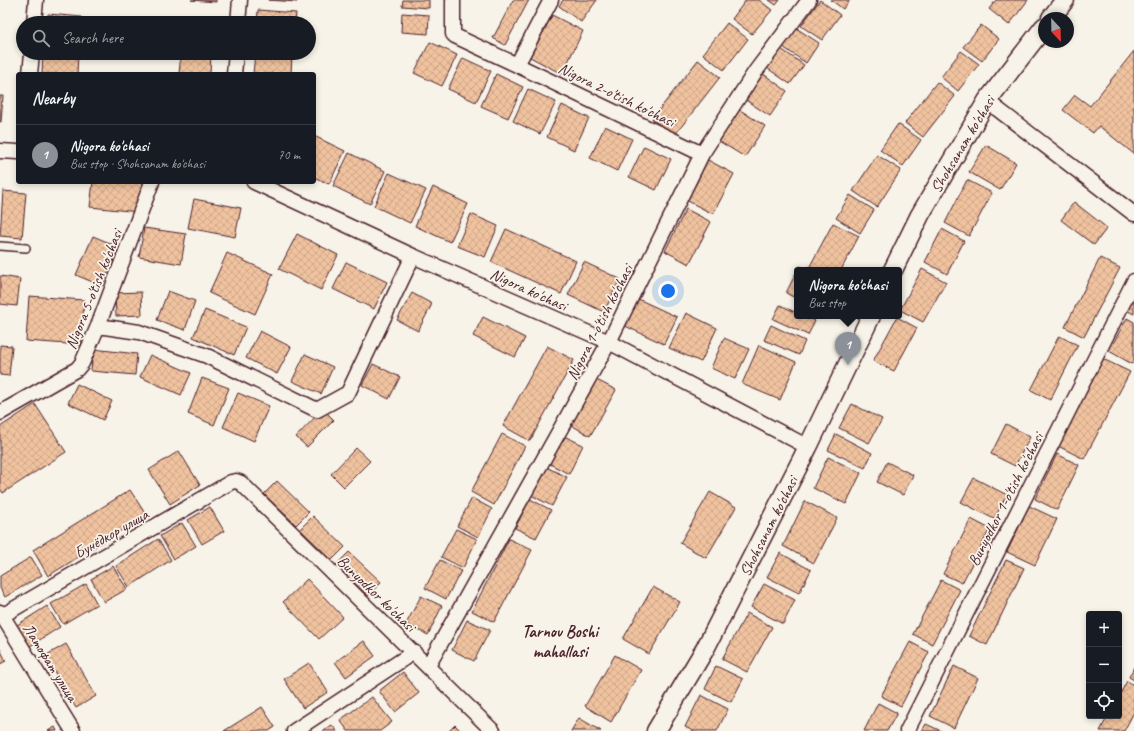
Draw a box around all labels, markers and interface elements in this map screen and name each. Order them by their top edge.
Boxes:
north arrow [1038,12,1074,48]
search box [16,16,316,60]
icon: search [30,27,52,49]
text: Search here [62,29,123,48]
street label: Nigora 2-o'tish ko'chasi [555,58,680,133]
text: Nearby [32,88,75,109]
street label: Shohsanam ko'chasi [926,91,1001,197]
text: Nigora ko'chasi [70,137,149,156]
text: 1 [42,147,48,163]
text: 70 m [278,147,300,163]
text: Bus stop · Shohsanam ko'chasi [70,156,205,172]
street label: Nigora 5-o'tish ko'chasi [61,225,128,352]
street label: Nigora 1-o'tish ko'chasi [562,260,639,384]
street label: Nigora ko'chasi [487,264,572,317]
popup [794,267,902,319]
text: Nigora ko'chasi [809,276,887,295]
your location [658,281,678,301]
text: Bus stop [809,295,846,311]
pin: 1 [835,332,861,365]
street label: Bunyodkor 1-o'tish ko'chasi [964,428,1049,569]
street label: Shohsanam ko'chasi [735,471,804,580]
street label: Бунёдкор улица [71,504,153,563]
street label: Bunyodkor ko'chasi [333,551,421,638]
map controls [1086,611,1122,719]
button: + [1086,611,1122,647]
street label: Латофат улица [18,620,83,707]
district label: Tarnov Boshi mahallasi [522,621,601,662]
button: − [1086,647,1122,683]
button: locate [1086,683,1122,719]

